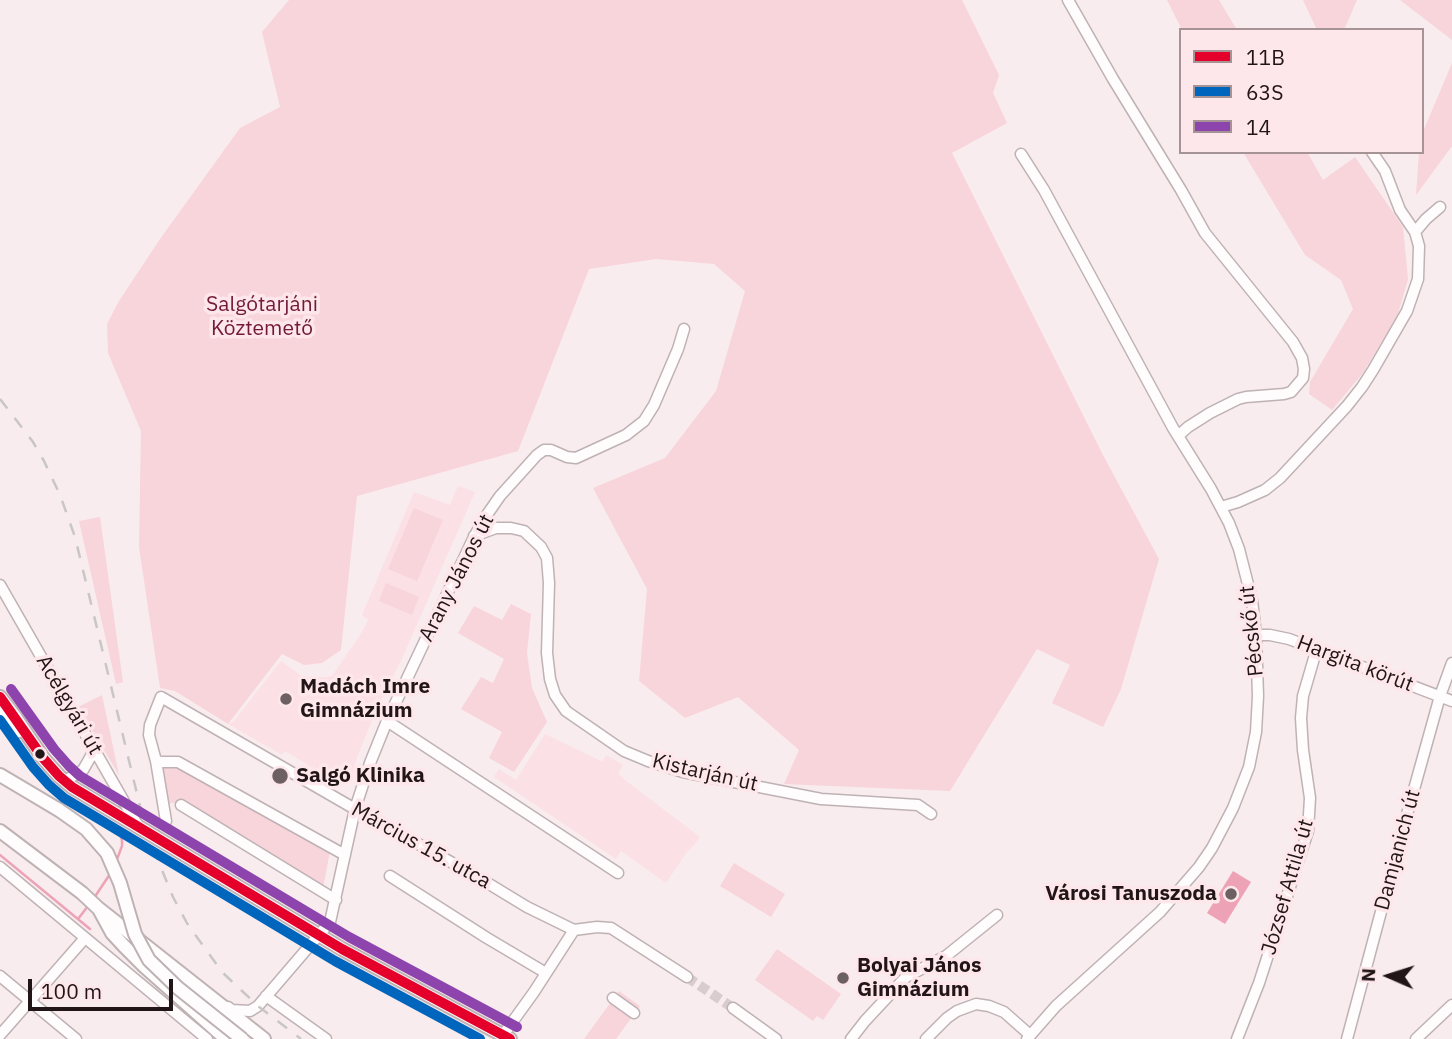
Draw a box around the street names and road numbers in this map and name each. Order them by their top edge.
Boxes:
street label: Arany János út [414,510,500,646]
street label: Pécskő út [1235,584,1269,678]
street label: Hargita körút [1293,630,1417,698]
street label: Acélgyári út [30,651,108,759]
street label: Kistarján út [650,749,760,797]
street label: Damjanich út [1370,787,1426,913]
street label: Március 15. utca [347,797,495,895]
street label: József Attila út [1257,816,1319,958]

